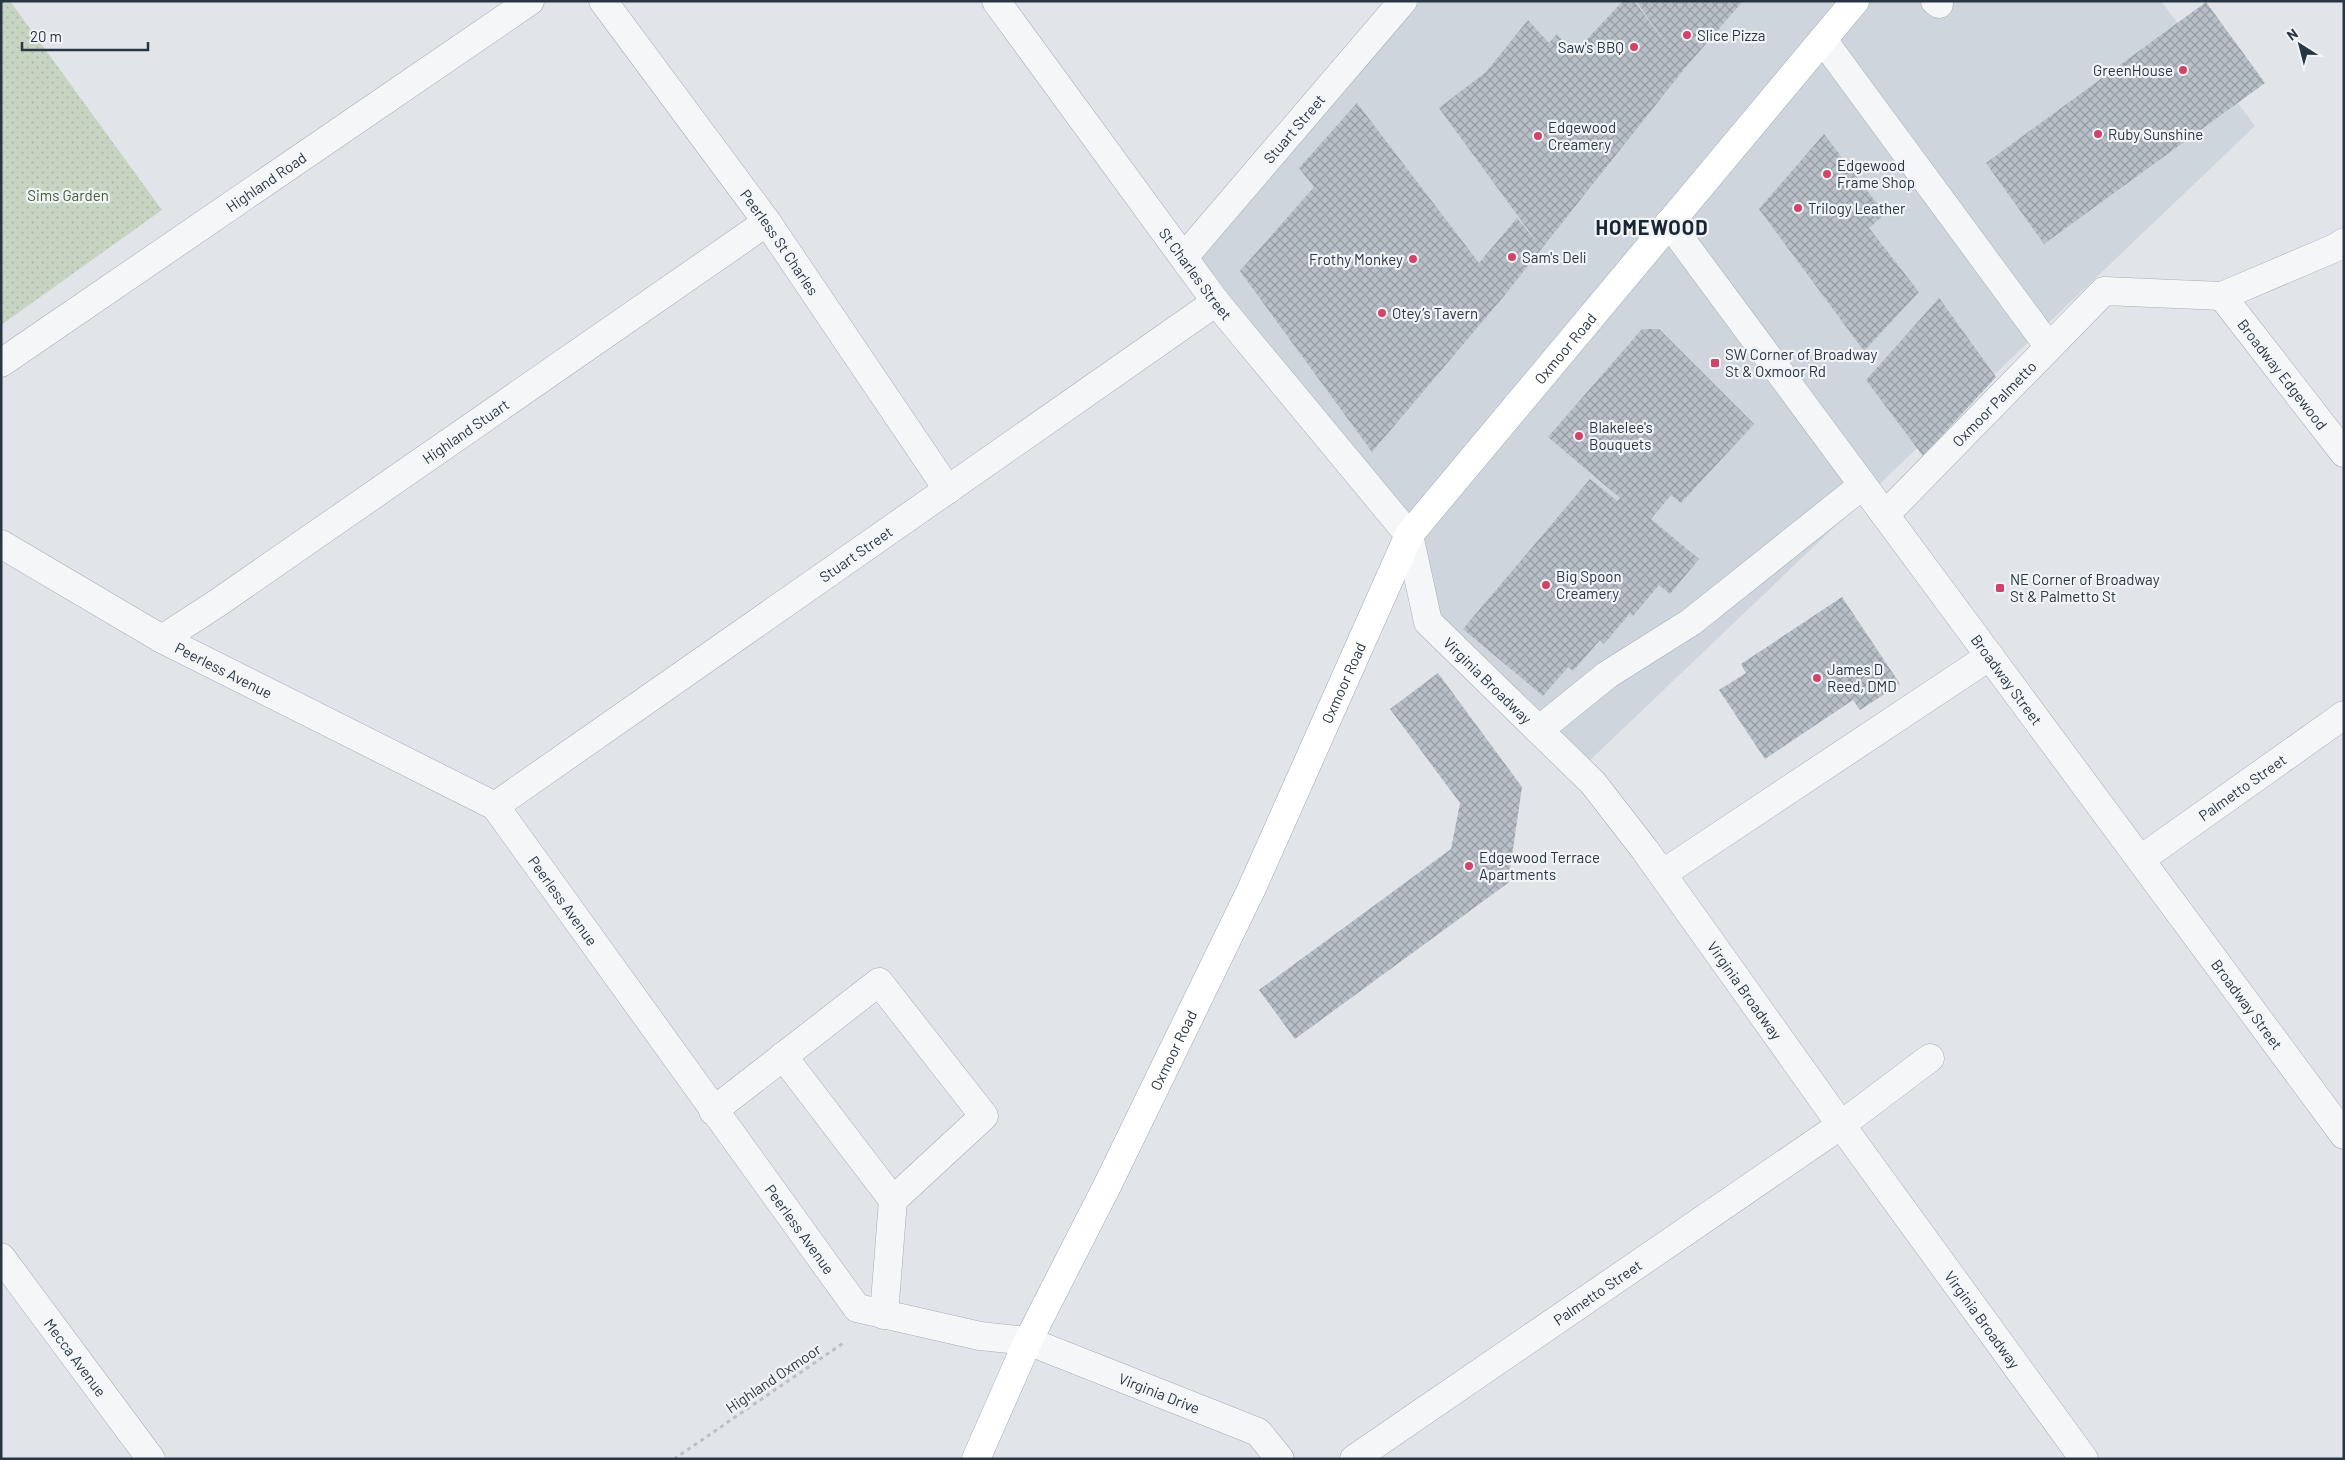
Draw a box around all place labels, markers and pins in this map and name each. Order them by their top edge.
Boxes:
place label: Slice Pizza [1697,26,1766,44]
marker: Slice Pizza [1681,29,1693,41]
place label: Saw's BBQ [1558,38,1624,56]
marker: Saw's BBQ [1628,41,1640,53]
place label: GreenHouse [2093,61,2173,79]
marker: GreenHouse [2177,64,2189,76]
place label: Edgewood Creamery [1548,118,1616,153]
place label: Ruby Sunshine [2108,125,2203,143]
marker: Ruby Sunshine [2092,128,2104,140]
marker: Edgewood Creamery [1532,130,1544,142]
place label: Edgewood Frame Shop [1837,156,1915,191]
marker: Edgewood Frame Shop [1821,168,1833,180]
place label: Trilogy Leather [1808,199,1906,217]
marker: Trilogy Leather [1792,202,1804,214]
place label: Sam's Deli [1522,248,1587,266]
place label: Frothy Monkey [1309,250,1403,268]
marker: Sam's Deli [1506,251,1518,263]
marker: Frothy Monkey [1407,253,1419,265]
place label: Otey’s Tavern [1392,304,1478,322]
marker: Otey’s Tavern [1376,307,1388,319]
place label: SW Corner of Broadway St & Oxmoor Rd [1725,345,1877,380]
marker: SW Corner of Broadway St & Oxmoor Rd [1709,357,1721,369]
place label: Blakelee's Bouquets [1589,418,1653,453]
marker: Blakelee's Bouquets [1573,430,1585,442]
place label: Big Spoon Creamery [1556,567,1622,602]
place label: NE Corner of Broadway St & Palmetto St [2010,570,2160,605]
marker: Big Spoon Creamery [1540,579,1552,591]
marker: NE Corner of Broadway St & Palmetto St [1994,582,2006,594]
place label: James D Reed, DMD [1827,660,1897,695]
marker: James D Reed, DMD [1811,672,1823,684]
place label: Edgewood Terrace Apartments [1479,848,1600,883]
marker: Edgewood Terrace Apartments [1463,860,1475,872]

